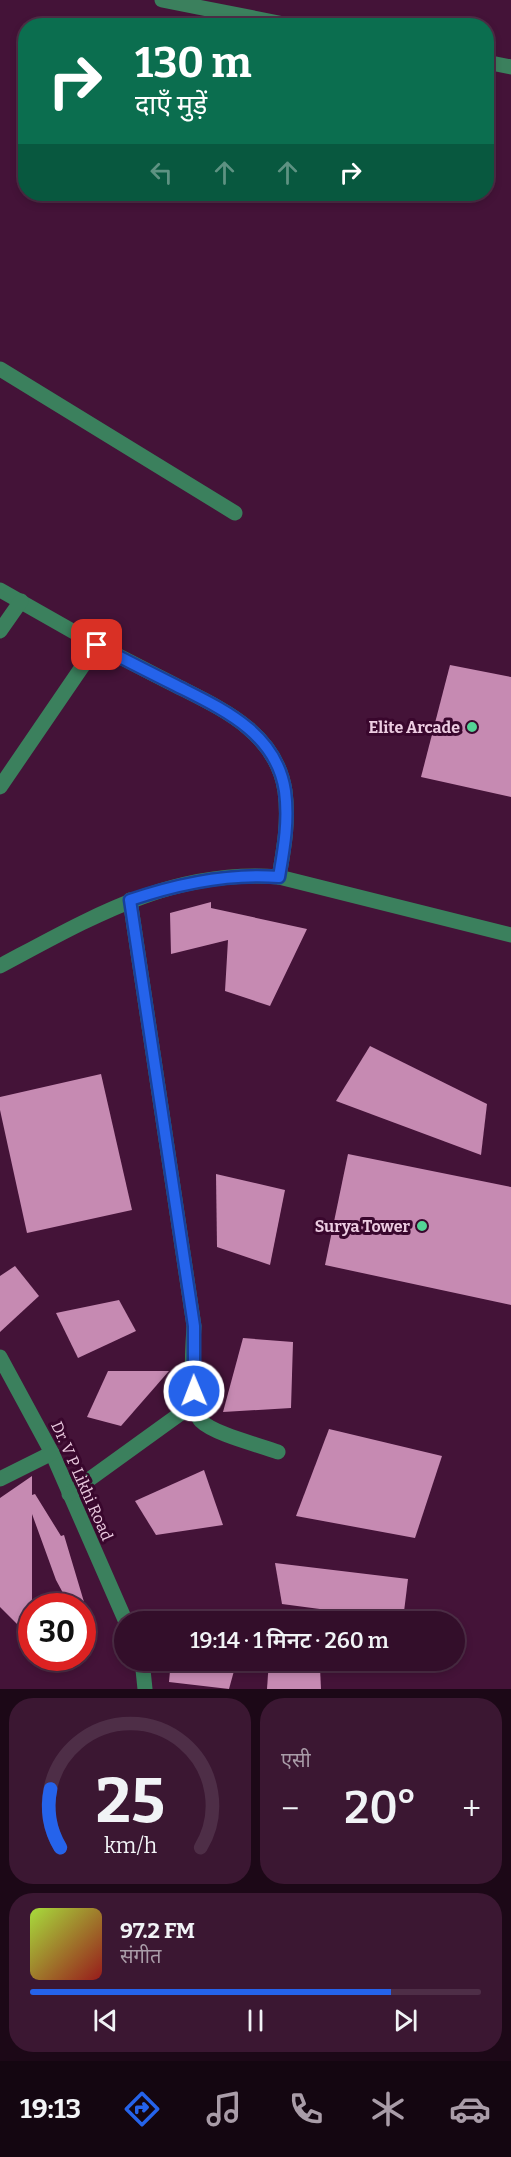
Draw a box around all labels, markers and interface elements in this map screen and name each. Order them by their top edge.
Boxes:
text: 130 m [135,38,252,88]
icon: right [36,42,114,120]
text: दाएँ मुड़ें [135,89,207,121]
icon: left [145,156,178,189]
icon: ahead [208,156,241,189]
icon: ahead [271,156,304,189]
icon: right [334,156,367,189]
pin [71,619,122,670]
icon: arrive [80,628,113,661]
place label: Elite Arcade [369,718,460,737]
marker: Elite Arcade [465,720,479,734]
place label: Surya Tower [315,1217,410,1236]
marker: Surya Tower [415,1219,429,1233]
position arrow [162,1359,226,1423]
street label: Dr. V P Likhi Road [47,1418,117,1544]
speed limit sign: 30 [18,1593,96,1671]
text: 19:14 · 1 मिनट · 260 m [190,1627,389,1654]
text: एसी [281,1748,311,1772]
text: 25 [95,1764,165,1839]
text: 20° [344,1781,417,1835]
text: − [281,1789,299,1829]
text: + [462,1789,481,1829]
text: km/h [103,1833,157,1859]
text: 97.2 FM [120,1917,195,1944]
text: संगीत [120,1944,161,1968]
icon: previous [89,2004,122,2037]
icon: pause [239,2004,272,2037]
icon: next [389,2004,422,2037]
icon: directions [121,2088,163,2130]
icon: music [203,2088,245,2130]
icon: phone [285,2088,327,2130]
icon: climate [367,2088,409,2130]
icon: car [449,2088,491,2130]
text: 19:13 [20,2093,81,2125]

